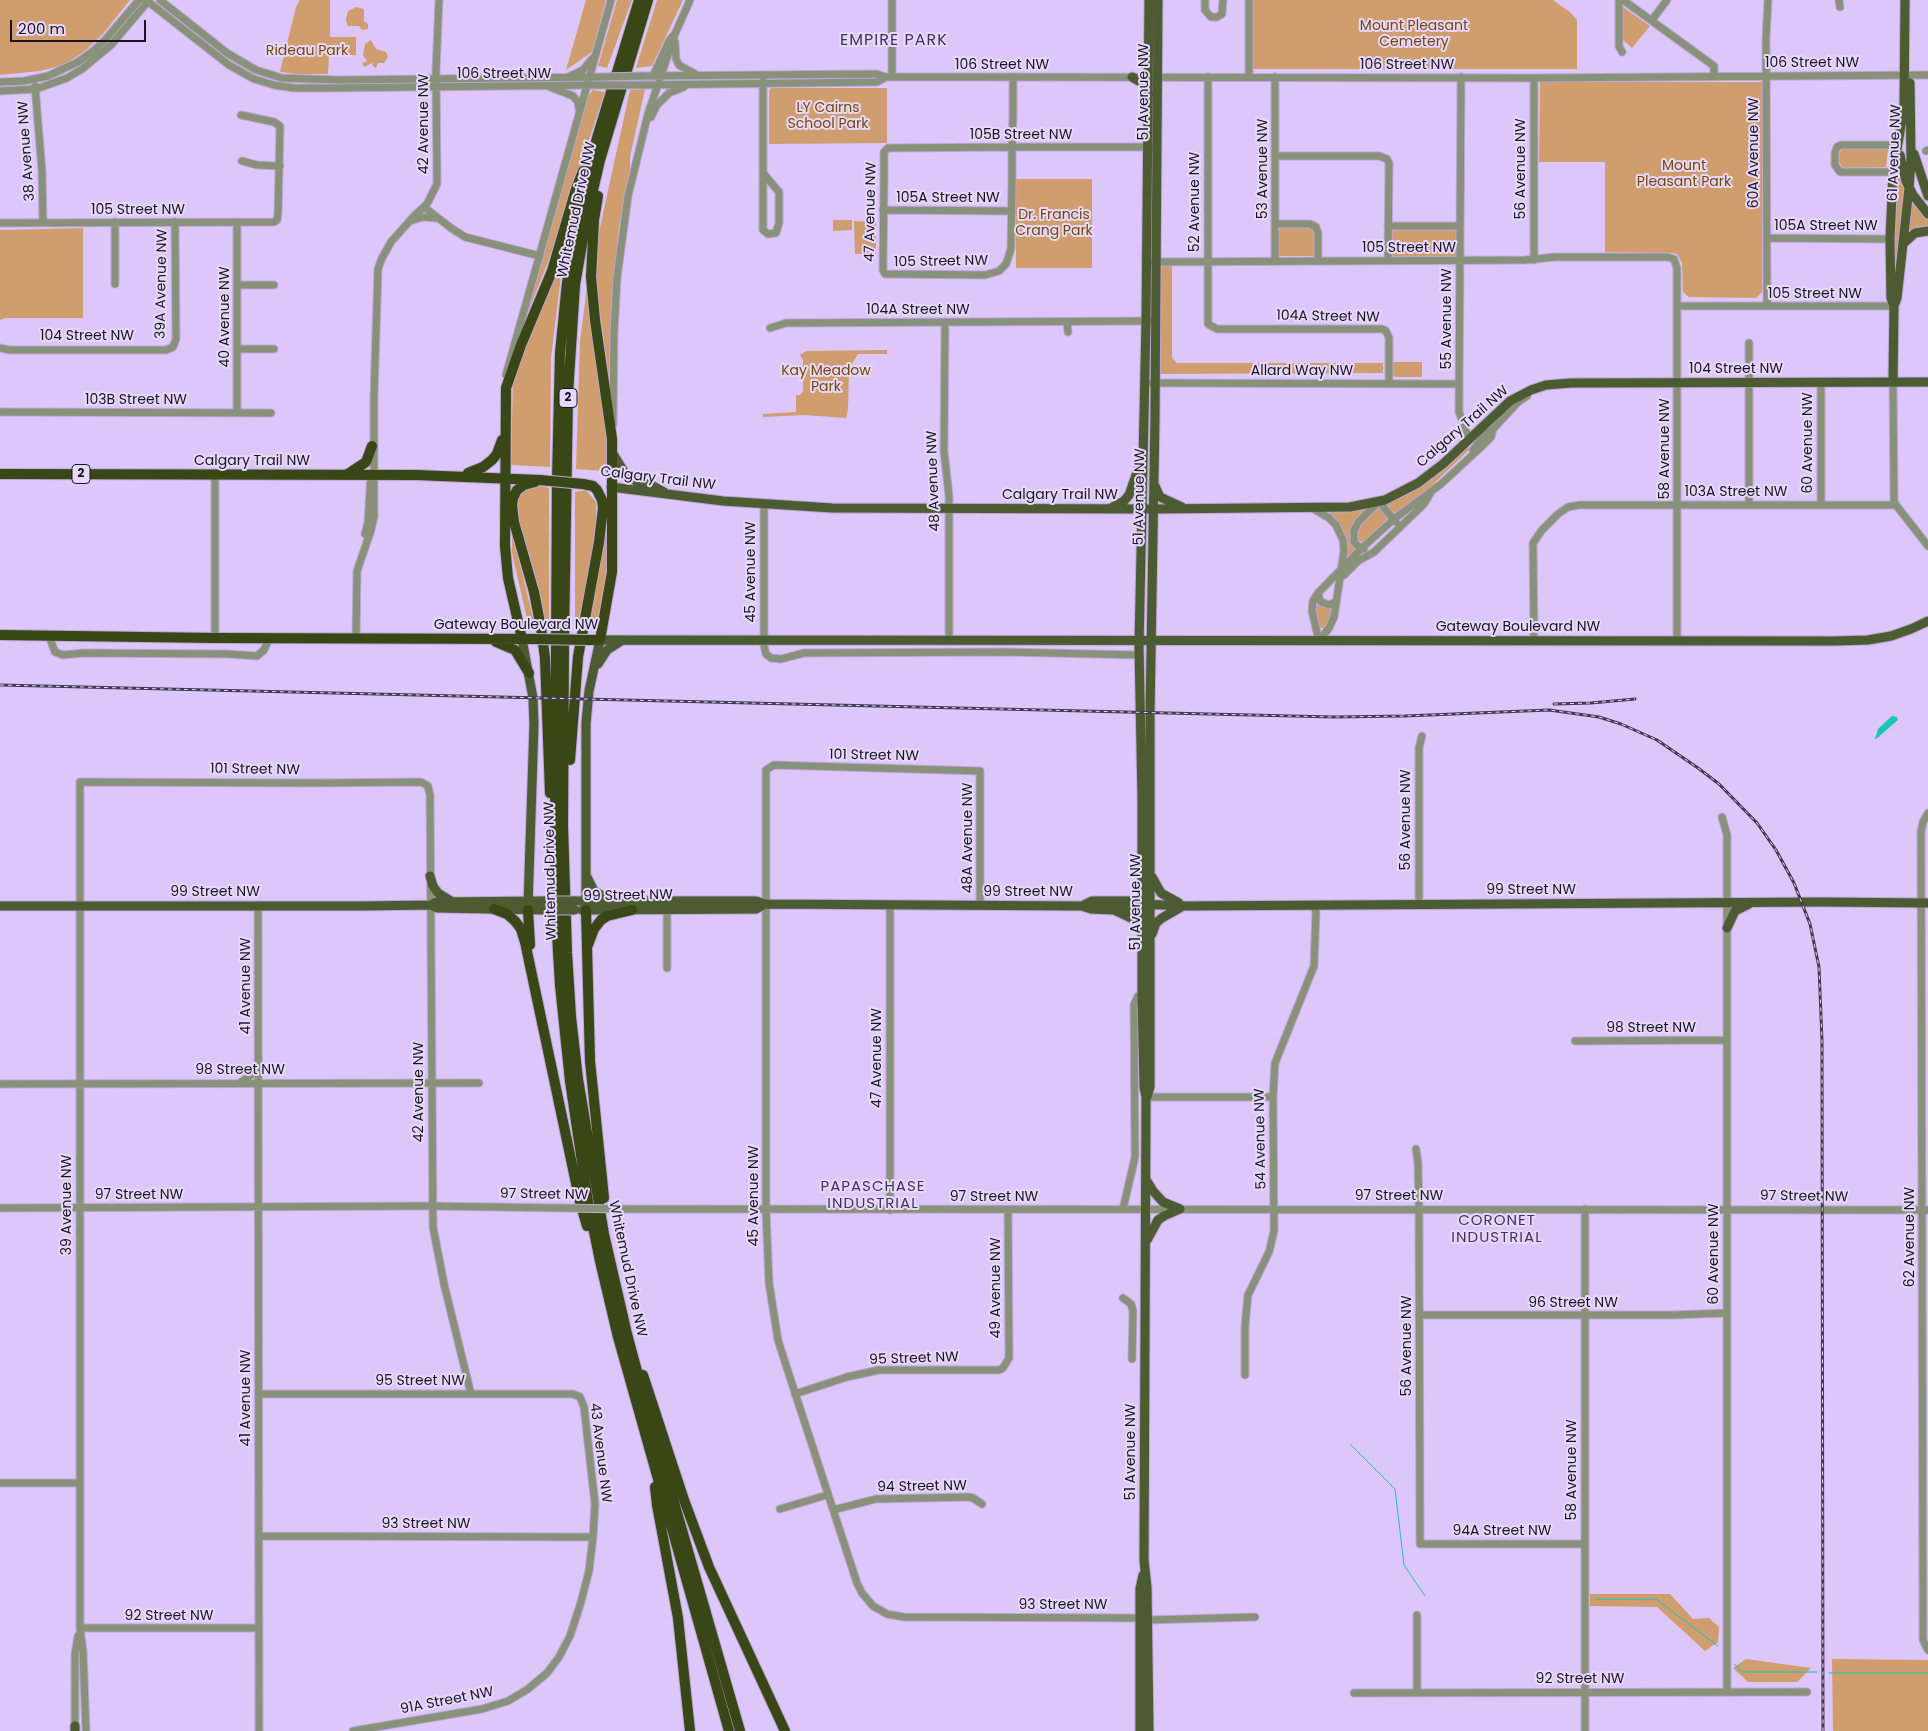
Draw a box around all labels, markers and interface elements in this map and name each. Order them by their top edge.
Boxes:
scale bar [12,10,149,42]
text: 200 m [18,18,65,39]
park label: Mount Pleasant Cemetery [1360,18,1468,50]
district label: EMPIRE PARK [839,31,949,51]
park label: Rideau Park [266,43,348,59]
street label: 51 Avenue NW [1136,44,1152,140]
street label: 106 Street NW [1765,55,1859,71]
street label: 106 Street NW [955,57,1049,73]
street label: 106 Street NW [1360,57,1454,73]
street label: 106 Street NW [457,66,551,82]
street label: 42 Avenue NW [416,74,432,174]
street label: 60A Avenue NW [1746,98,1762,208]
street label: 38 Avenue NW [15,100,39,202]
park label: LY Cairns School Park [788,100,868,132]
street label: 61 Avenue NW [1885,104,1905,202]
street label: 56 Avenue NW [1513,118,1529,220]
street label: 53 Avenue NW [1255,119,1271,219]
street label: 105B Street NW [970,127,1072,143]
street label: Whitemud Drive NW [554,140,600,280]
street label: 52 Avenue NW [1187,152,1203,252]
park label: Mount Pleasant Park [1637,158,1731,190]
street label: 47 Avenue NW [862,162,880,262]
street label: 105A Street NW [896,190,1000,206]
street label: 105 Street NW [91,202,185,218]
park label: Dr. Francis Crang Park [1015,207,1093,240]
street label: 105A Street NW [1774,218,1878,234]
street label: 39A Avenue NW [153,229,171,339]
street label: 105 Street NW [1362,240,1456,256]
street label: 105 Street NW [894,253,988,271]
street label: 40 Avenue NW [217,266,233,368]
street label: 55 Avenue NW [1439,268,1455,370]
street label: 105 Street NW [1768,286,1862,302]
street label: 104A Street NW [866,302,970,318]
street label: 104A Street NW [1276,308,1380,326]
street label: 104 Street NW [40,328,134,344]
street label: 104 Street NW [1689,361,1783,377]
park label: Kay Meadow Park [781,363,871,396]
street label: Allard Way NW [1251,363,1353,379]
street label: Calgary Trail NW [1414,383,1512,471]
road number: 2 [559,388,577,408]
street label: 103B Street NW [85,392,187,408]
street label: 60 Avenue NW [1800,392,1816,494]
street label: 58 Avenue NW [1657,398,1673,500]
street label: 48 Avenue NW [924,430,944,532]
street label: 51 Avenue NW [1131,448,1149,546]
street label: Calgary Trail NW [194,453,310,469]
road number: 2 [72,464,90,484]
street label: Calgary Trail NW [599,464,717,494]
street label: 103A Street NW [1685,484,1787,500]
street label: Calgary Trail NW [1002,487,1118,503]
street label: 45 Avenue NW [743,521,759,623]
street label: Gateway Boulevard NW [434,617,598,633]
street label: Gateway Boulevard NW [1436,619,1600,635]
street label: 101 Street NW [829,747,919,765]
street label: 101 Street NW [210,761,300,779]
street label: 56 Avenue NW [1398,769,1414,871]
street label: 48A Avenue NW [960,783,976,893]
street label: Whitemud Drive NW [541,801,561,941]
street label: 51 Avenue NW [1128,854,1144,950]
street label: 99 Street NW [1486,882,1576,898]
street label: 99 Street NW [170,884,260,900]
street label: 99 Street NW [983,884,1073,900]
street label: 99 Street NW [583,887,673,905]
street label: 41 Avenue NW [238,938,254,1034]
street label: 47 Avenue NW [869,1008,885,1108]
street label: 98 Street NW [1606,1020,1696,1036]
street label: 42 Avenue NW [411,1042,427,1142]
street label: 98 Street NW [195,1062,285,1078]
street label: 54 Avenue NW [1252,1088,1270,1190]
street label: 45 Avenue NW [746,1145,762,1247]
street label: 39 Avenue NW [59,1155,75,1255]
district label: PAPASCHASE INDUSTRIAL [819,1178,927,1213]
street label: 97 Street NW [500,1186,588,1204]
street label: 97 Street NW [95,1187,183,1203]
street label: 62 Avenue NW [1902,1187,1918,1287]
street label: 97 Street NW [1355,1188,1443,1204]
street label: 97 Street NW [1760,1188,1848,1206]
street label: 97 Street NW [950,1189,1038,1205]
street label: Whitemud Drive NW [604,1199,650,1339]
street label: 60 Avenue NW [1706,1203,1722,1305]
district label: CORONET INDUSTRIAL [1450,1212,1544,1247]
street label: 49 Avenue NW [988,1237,1004,1339]
street label: 56 Avenue NW [1399,1295,1415,1397]
street label: 96 Street NW [1528,1295,1618,1311]
street label: 95 Street NW [869,1349,959,1369]
street label: 41 Avenue NW [238,1350,254,1446]
street label: 95 Street NW [375,1373,465,1389]
street label: 43 Avenue NW [586,1402,614,1504]
street label: 51 Avenue NW [1123,1404,1139,1500]
street label: 58 Avenue NW [1564,1419,1580,1521]
street label: 94 Street NW [877,1478,967,1496]
street label: 93 Street NW [381,1516,471,1532]
street label: 94A Street NW [1452,1523,1552,1539]
street label: 93 Street NW [1018,1597,1108,1613]
street label: 92 Street NW [125,1608,213,1624]
street label: 92 Street NW [1536,1671,1624,1687]
street label: 91A Street NW [399,1684,495,1718]

